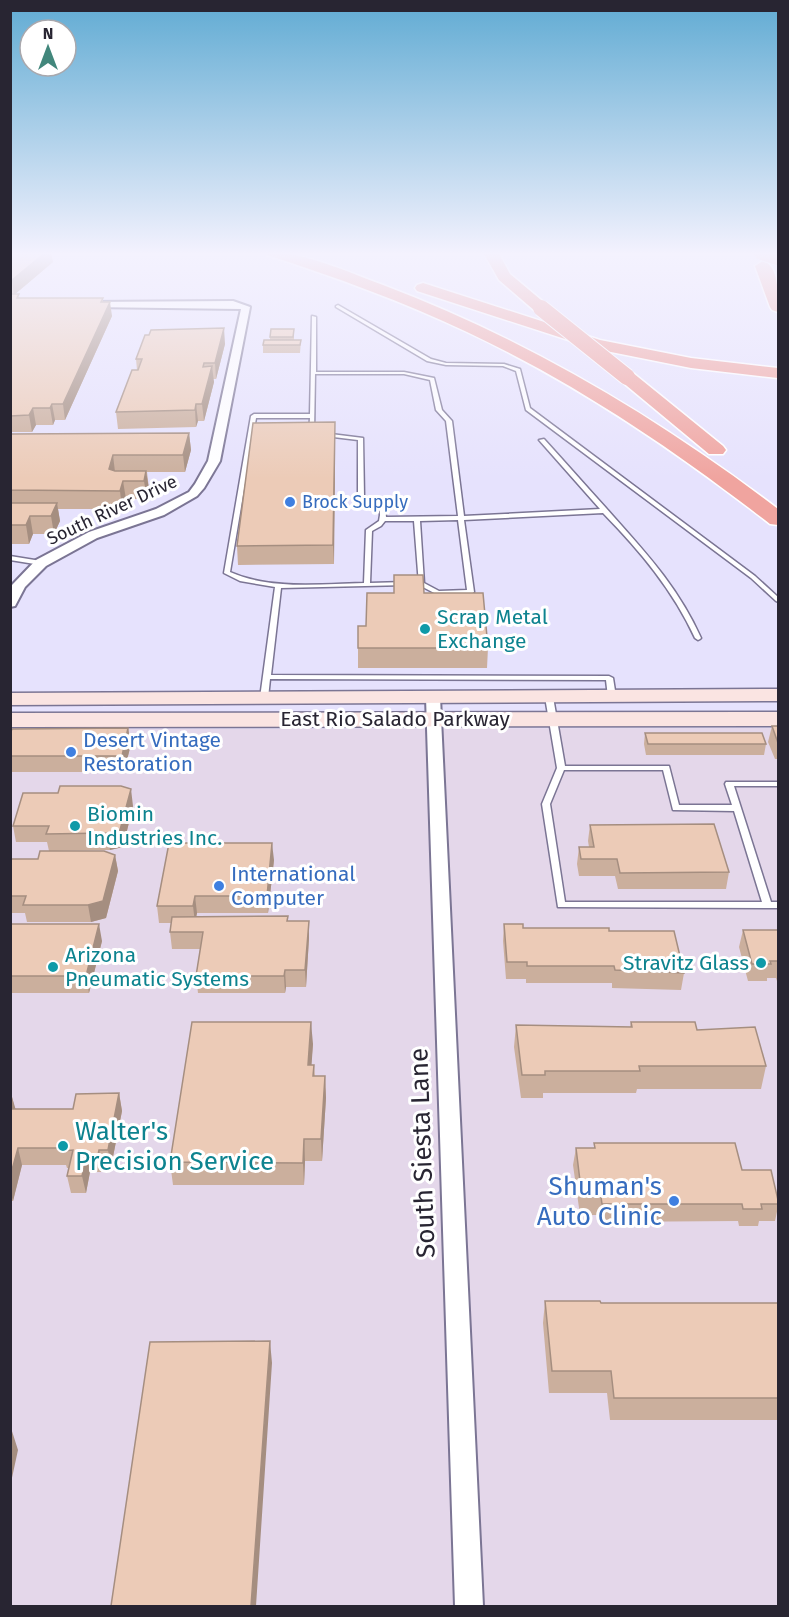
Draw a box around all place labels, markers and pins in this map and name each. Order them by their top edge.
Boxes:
place label: Brock Supply [302,491,408,513]
marker: Brock Supply [283,495,297,509]
place label: Scrap Metal Exchange [437,604,548,654]
marker: Scrap Metal Exchange [418,622,432,636]
place label: Desert Vintage Restoration [83,727,221,777]
marker: Desert Vintage Restoration [64,745,78,759]
place label: Biomin Industries Inc. [87,801,222,851]
marker: Biomin Industries Inc. [68,819,82,833]
place label: International Computer [231,861,356,911]
marker: International Computer [212,879,226,893]
place label: Arizona Pneumatic Systems [65,942,249,992]
place label: Stravitz Glass [623,950,749,976]
marker: Stravitz Glass [754,956,768,970]
marker: Arizona Pneumatic Systems [46,960,60,974]
place label: Walter's Precision Service [75,1116,274,1177]
marker: Walter's Precision Service [56,1139,70,1153]
place label: Shuman's Auto Clinic [537,1171,662,1232]
marker: Shuman's Auto Clinic [667,1194,681,1208]

